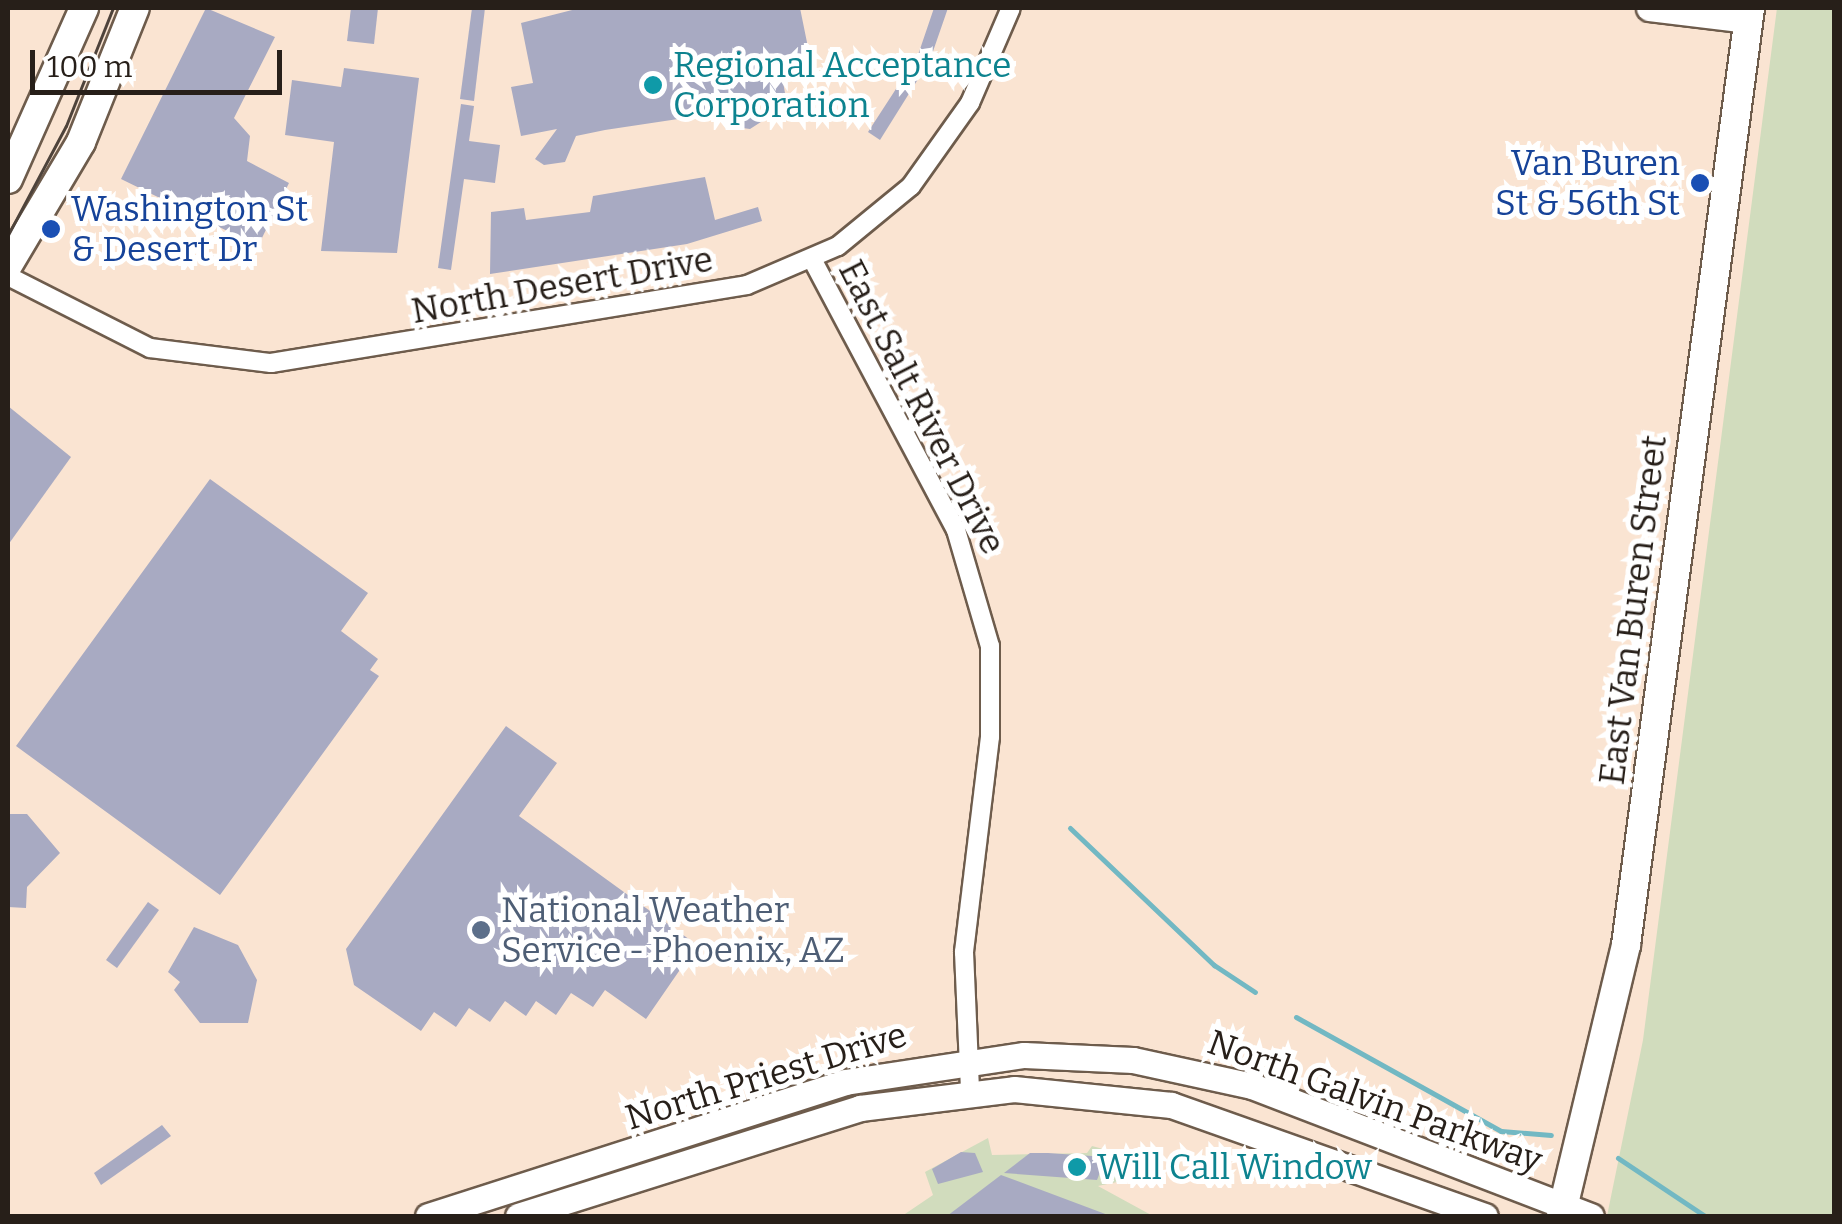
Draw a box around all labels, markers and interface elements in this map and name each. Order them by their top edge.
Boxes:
scale bar [35,30,288,92]
place label: Regional Acceptance Corporation [673,44,1011,126]
text: 100 m [47,49,132,85]
marker: Regional Acceptance Corporation [642,74,664,96]
place label: Van Buren St & 56th St [1495,142,1680,224]
marker: Van Buren St & 56th St [1689,172,1711,194]
place label: Washington St & Desert Dr [71,188,308,270]
marker: Washington St & Desert Dr [40,218,62,240]
street label: North Desert Drive [408,238,716,332]
street label: East Salt River Drive [830,253,1014,561]
street label: East Van Buren Street [1591,433,1675,787]
place label: National Weather Service - Phoenix, AZ [501,889,845,971]
marker: National Weather Service - Phoenix, AZ [470,919,492,941]
street label: North Priest Drive [620,1013,912,1139]
street label: North Galvin Parkway [1202,1021,1548,1181]
place label: Will Call Window [1097,1146,1372,1188]
marker: Will Call Window [1066,1156,1088,1178]

